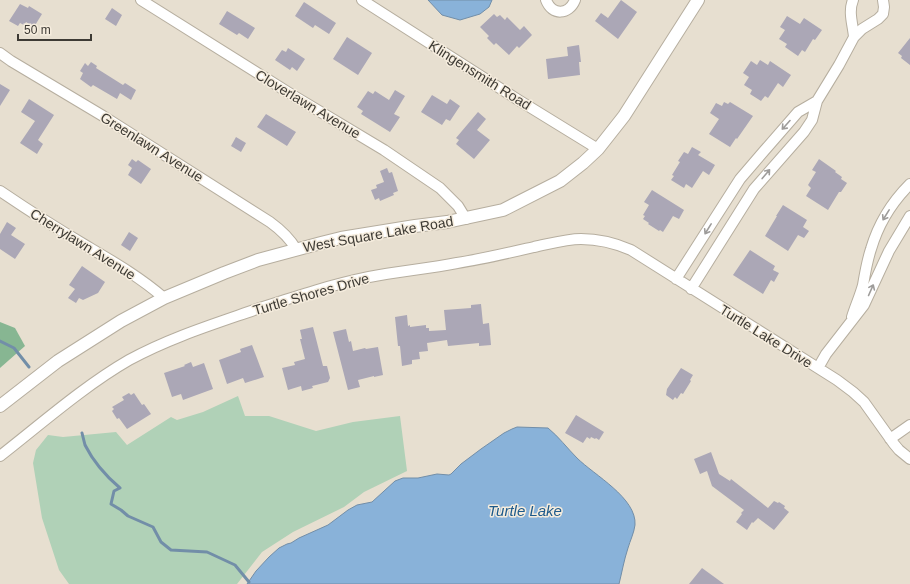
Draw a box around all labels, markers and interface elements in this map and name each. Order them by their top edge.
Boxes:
scale bar [18,16,91,42]
text: 50 m [24,23,51,37]
street label: Klingensmith Road [426,37,534,113]
street label: Cloverlawn Avenue [253,66,364,142]
street label: Greenlawn Avenue [98,109,206,185]
one-way arrow [782,120,791,131]
one-way arrow [762,169,771,180]
street label: Cherrylawn Avenue [27,205,139,283]
one-way arrow [882,209,890,220]
street label: West Square Lake Road [302,213,454,255]
one-way arrow [704,223,712,234]
street label: Turtle Shores Drive [251,270,371,318]
one-way arrow [868,285,875,297]
street label: Turtle Lake Drive [717,301,815,371]
water label: Turtle Lake [488,502,562,519]

